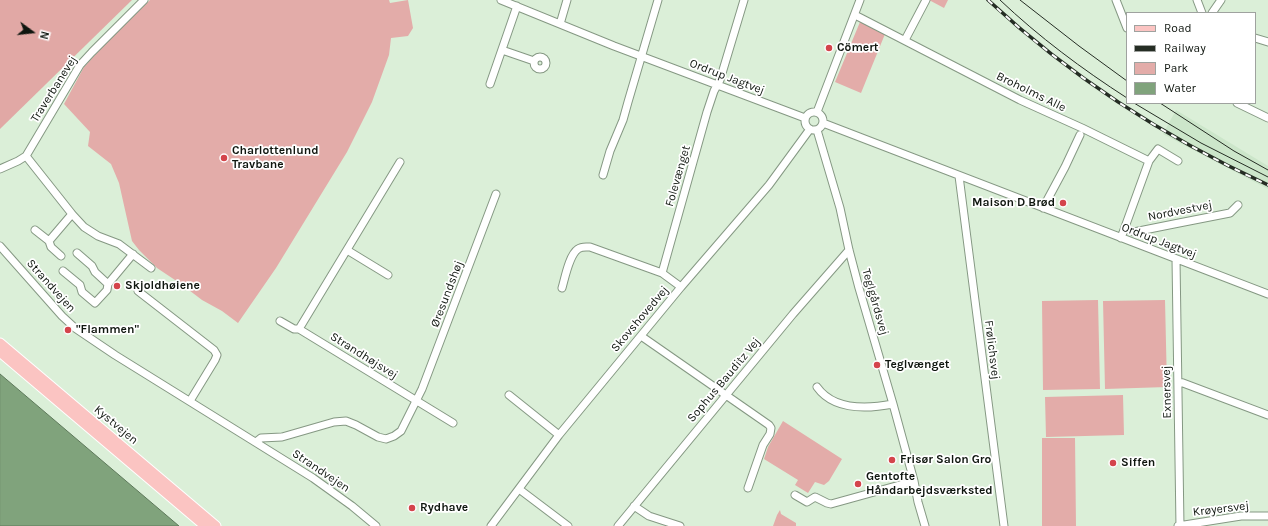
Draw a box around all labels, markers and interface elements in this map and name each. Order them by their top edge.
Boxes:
north arrow [12,12,52,52]
legend [1126,12,1256,104]
text: Road [1164,21,1192,35]
text: N [37,30,51,41]
place label: Cömert [837,41,879,55]
text: Railway [1164,41,1206,55]
marker: Cömert [824,43,834,53]
street label: Traverbanevej [28,53,80,125]
street label: Ordrup Jagtvej [687,56,767,98]
text: Park [1164,61,1188,75]
street label: Broholms Alle [994,69,1068,115]
text: Water [1164,81,1196,95]
place label: Charlottenlund Travbane [232,144,319,172]
street label: Folevænget [662,144,694,208]
marker: Charlottenlund Travbane [219,153,229,163]
place label: Maison D Brød [972,196,1055,210]
marker: Maison D Brød [1058,198,1068,208]
street label: Nordvestvej [1147,198,1213,224]
street label: Ordrup Jagtvej [1119,220,1199,262]
street label: Strandvejen [23,257,79,315]
street label: Øresundshøj [428,259,466,329]
street label: Teglgårdsvej [859,267,891,337]
place label: Skjoldhøiene [125,279,200,293]
marker: Skjoldhøiene [112,281,122,291]
street label: Skovshovedvej [608,283,672,355]
street label: Frølichsvej [981,319,1003,381]
place label: "Flammen" [76,323,139,337]
marker: "Flammen" [63,325,73,335]
street label: Strandhøjsvej [328,330,400,382]
street label: Sophus Bauditz Vej [684,335,764,425]
place label: Teglvænget [885,358,950,372]
marker: Teglvænget [872,360,882,370]
street label: Exnersvej [1159,365,1175,419]
street label: Kystvejen [91,402,141,448]
street label: Strandvejen [289,446,353,496]
place label: Frisør Salon Gro [900,453,991,467]
marker: Frisør Salon Gro [887,455,897,465]
place label: Siffen [1121,456,1155,470]
marker: Siffen [1108,458,1118,468]
place label: Gentofte Håndarbejdsværksted [866,470,993,498]
marker: Gentofte Håndarbejdsværksted [853,479,863,489]
street label: Krøyersvej [1192,498,1250,520]
place label: Rydhave [420,501,468,515]
marker: Rydhave [407,503,417,513]

